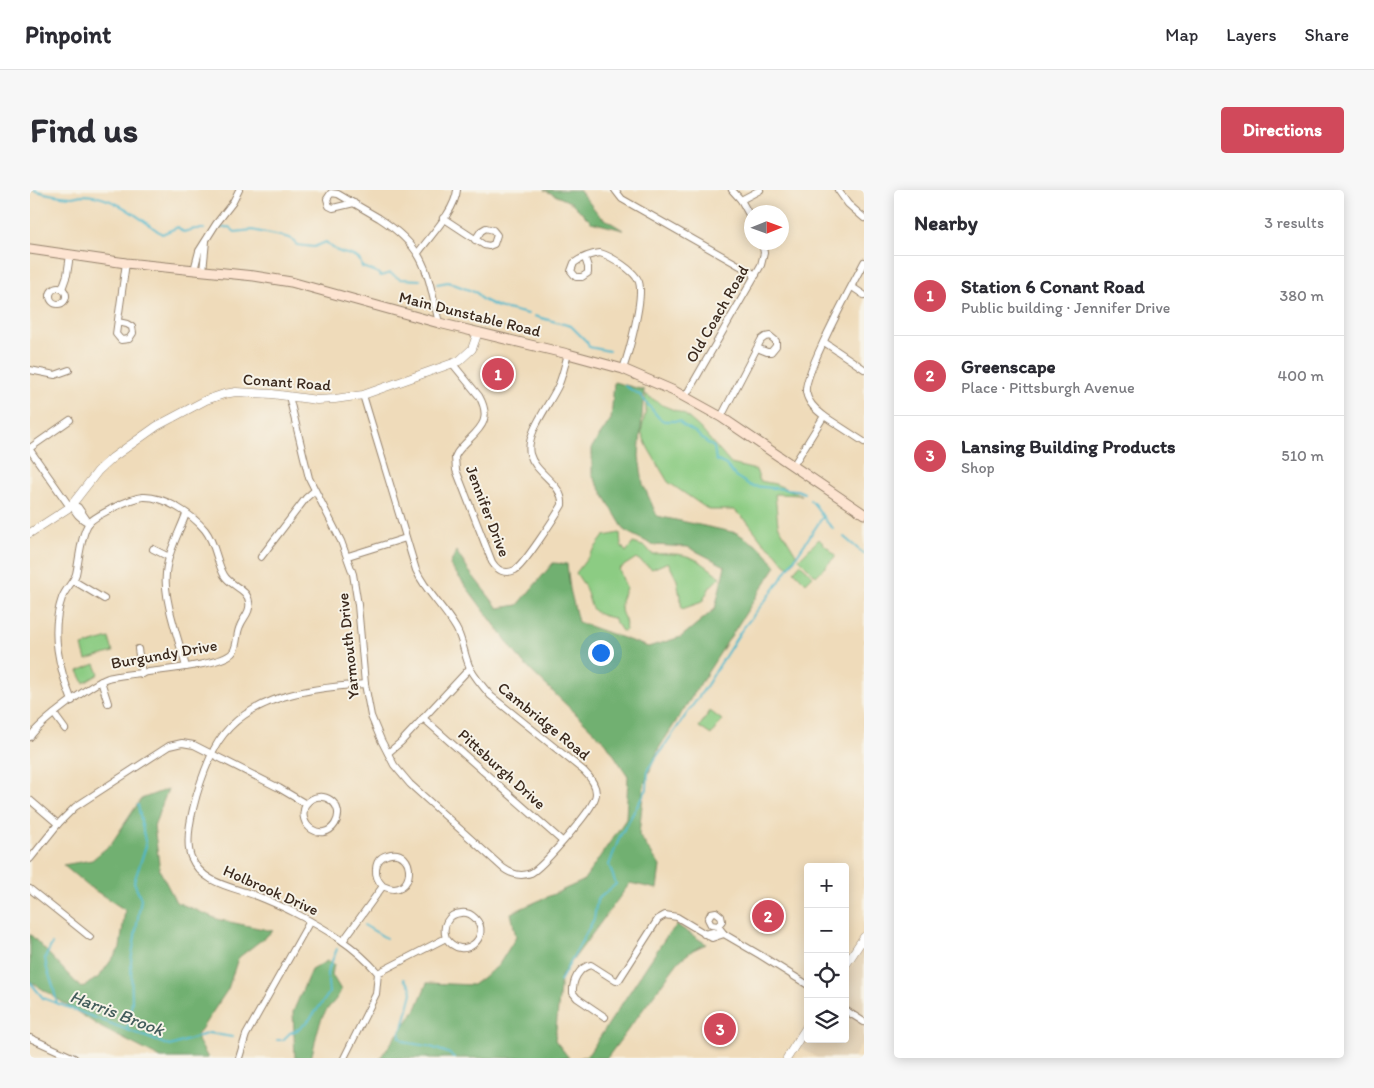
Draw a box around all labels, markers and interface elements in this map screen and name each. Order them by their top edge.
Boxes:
text: Pinpoint [25,20,111,49]
text: Map [1165,24,1198,46]
text: Layers [1226,24,1276,46]
text: Share [1304,24,1349,46]
button: Directions [1221,107,1344,153]
text: Find us [30,109,138,151]
north arrow [744,205,789,250]
text: Nearby [914,210,978,235]
text: 3 results [1264,213,1324,232]
street label: Old Coach Road [681,262,753,366]
text: Station 6 Conant Road [961,275,1145,298]
text: 1 [926,286,934,305]
text: 380 m [1280,286,1324,305]
street label: Main Dunstable Road [397,287,543,341]
text: Public building · Jennifer Drive [961,298,1170,317]
pin: 1 [482,355,514,393]
text: Greenscape [961,355,1056,378]
text: 2 [926,366,934,385]
text: 400 m [1278,366,1324,385]
street label: Conant Road [242,369,332,395]
text: Place · Pittsburgh Avenue [961,378,1135,397]
text: Lansing Building Products [961,435,1176,458]
text: 3 [926,446,934,465]
text: 510 m [1281,446,1324,465]
text: Shop [961,458,995,477]
street label: Jennifer Drive [462,463,514,559]
street label: Yarmouth Drive [333,592,363,700]
street label: Burgundy Drive [109,635,219,673]
your location [588,640,614,666]
street label: Cambridge Road [494,678,594,764]
street label: Pittsburgh Drive [454,725,550,813]
street label: Holbrook Drive [220,861,322,919]
map controls [804,863,849,1043]
button: + [804,863,849,908]
pin: 2 [752,897,784,935]
button: − [804,908,849,953]
button: locate [804,953,849,998]
water label: Harris Brook [67,985,169,1042]
button: layers [804,998,849,1043]
pin: 3 [704,1010,736,1048]

